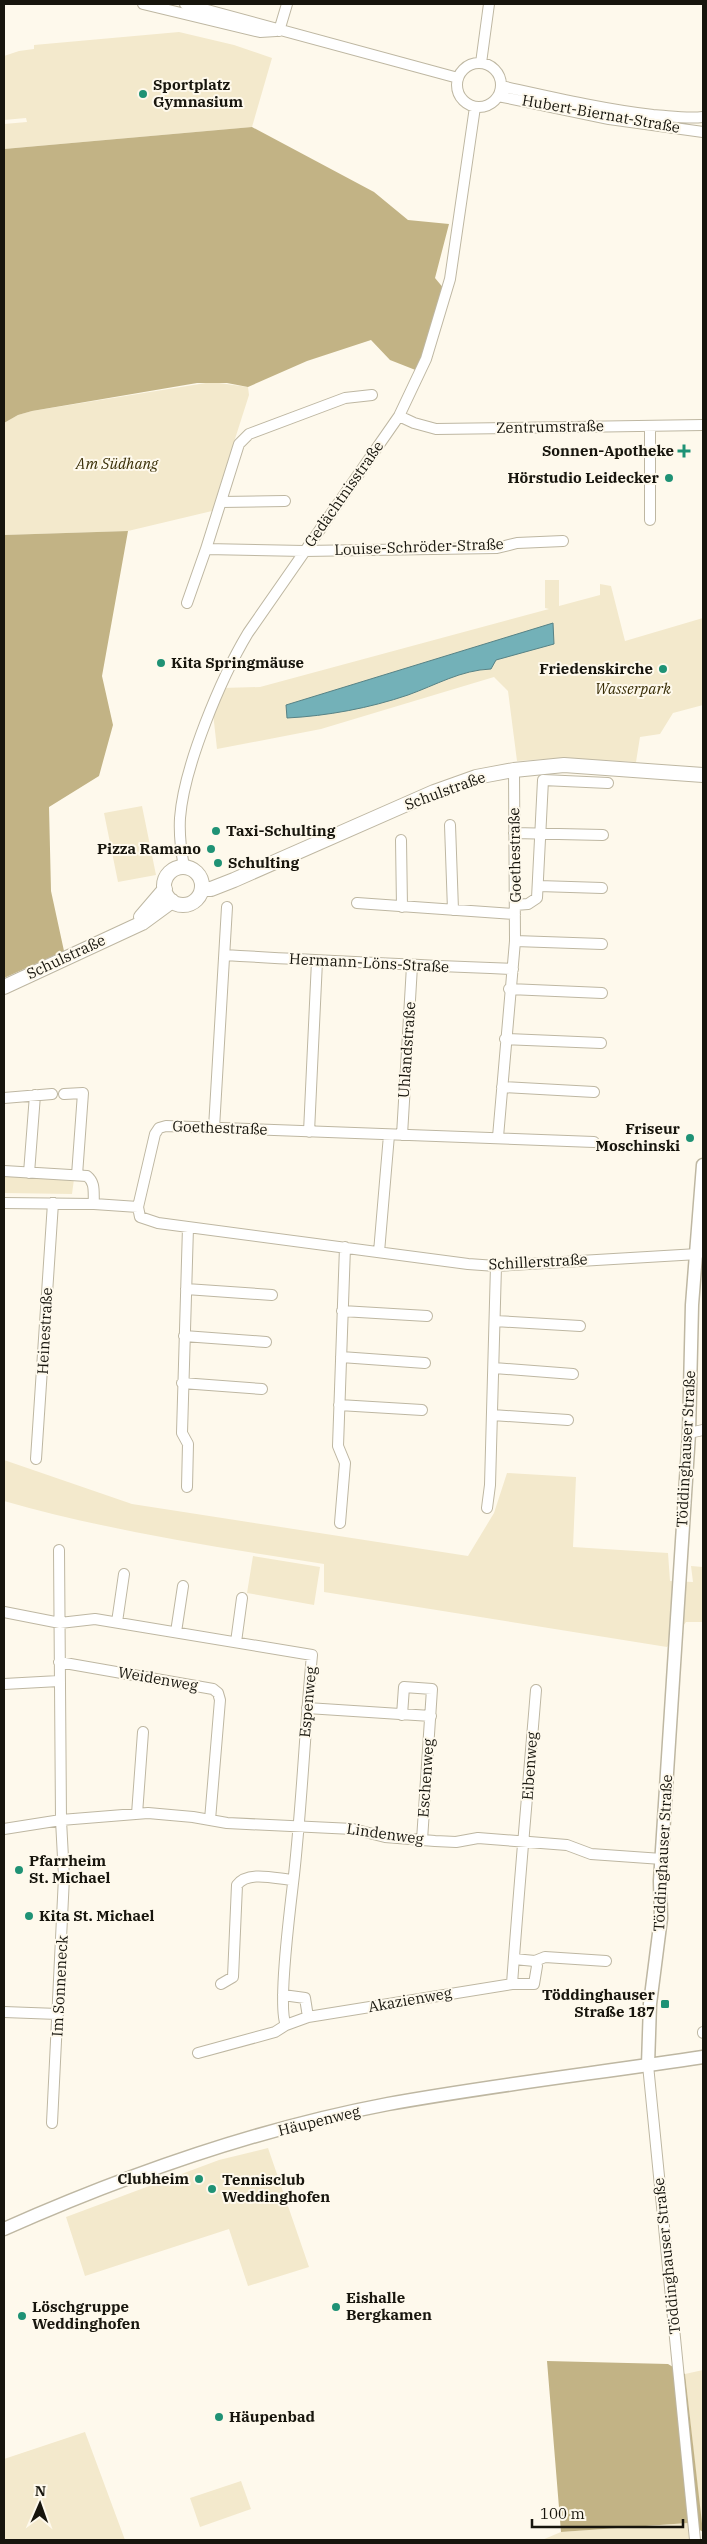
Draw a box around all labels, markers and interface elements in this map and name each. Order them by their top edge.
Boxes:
place label: Sportplatz Gymnasium [153,75,244,111]
marker: Sportplatz Gymnasium [137,88,149,100]
street label: Hubert-Biernat-Straße [521,90,682,137]
street label: Zentrumstraße [496,416,604,437]
street label: Gedächtnisstraße [300,437,387,550]
place label: Sonnen-Apotheke [542,441,674,460]
marker: Sonnen-Apotheke [678,445,690,457]
park label: Am Südhang [75,454,159,473]
place label: Hörstudio Leidecker [507,468,660,487]
marker: Hörstudio Leidecker [663,472,675,484]
street label: Louise-Schröder-Straße [334,534,504,559]
place label: Kita Springmäuse [171,653,304,672]
marker: Kita Springmäuse [155,657,167,669]
place label: Friedenskirche [539,659,653,678]
marker: Friedenskirche [657,663,669,675]
park label: Wasserpark [595,679,671,698]
street label: Schulstraße [402,767,488,814]
street label: Goethestraße [504,807,525,903]
place label: Taxi-Schulting [226,821,336,840]
marker: Taxi-Schulting [210,825,222,837]
place label: Pizza Ramano [97,839,201,858]
marker: Pizza Ramano [205,843,217,855]
place label: Schulting [228,853,300,872]
marker: Schulting [212,857,224,869]
street label: Schulstraße [23,930,108,983]
street label: Hermann-Löns-Straße [288,949,450,976]
street label: Uhlandstraße [394,1001,419,1099]
street label: Goethestraße [172,1116,268,1139]
place label: Friseur Moschinski [595,1119,681,1155]
marker: Friseur Moschinski [684,1132,696,1144]
street label: Schillerstraße [488,1249,588,1274]
street label: Heinestraße [33,1287,56,1375]
street label: Töddinghauser Straße [672,1370,699,1528]
street label: Weidenweg [117,1662,200,1695]
street label: Espenweg [295,1666,320,1738]
street label: Eibenweg [518,1731,541,1801]
street label: Eschenweg [413,1738,438,1818]
street label: Töddinghauser Straße [649,1774,676,1932]
street label: Lindenweg [345,1819,425,1848]
place label: Pfarrheim St. Michael [29,1851,110,1887]
marker: Pfarrheim St. Michael [13,1864,25,1876]
place label: Kita St. Michael [39,1906,155,1925]
marker: Kita St. Michael [23,1910,35,1922]
street label: Im Sonneneck [47,1935,72,2037]
street label: Akazienweg [367,1983,453,2016]
place label: Töddinghauser Straße 187 [542,1985,656,2021]
marker: Töddinghauser Straße 187 [659,1998,671,2010]
street label: Häupenweg [276,2101,362,2140]
place label: Clubheim [117,2169,189,2188]
place label: Tennisclub Weddinghofen [222,2170,330,2206]
marker: Clubheim [193,2173,205,2185]
street label: Töddinghauser Straße [649,2177,684,2335]
marker: Tennisclub Weddinghofen [206,2183,218,2195]
place label: Eishalle Bergkamen [346,2288,432,2324]
place label: Löschgruppe Weddinghofen [32,2297,140,2333]
marker: Eishalle Bergkamen [330,2301,342,2313]
marker: Löschgruppe Weddinghofen [16,2310,28,2322]
place label: Häupenbad [229,2407,316,2426]
marker: Häupenbad [213,2411,225,2423]
north arrow [15,2479,65,2529]
text: N [35,2482,46,2500]
scale bar [532,2496,683,2528]
text: 100 m [540,2504,585,2523]

